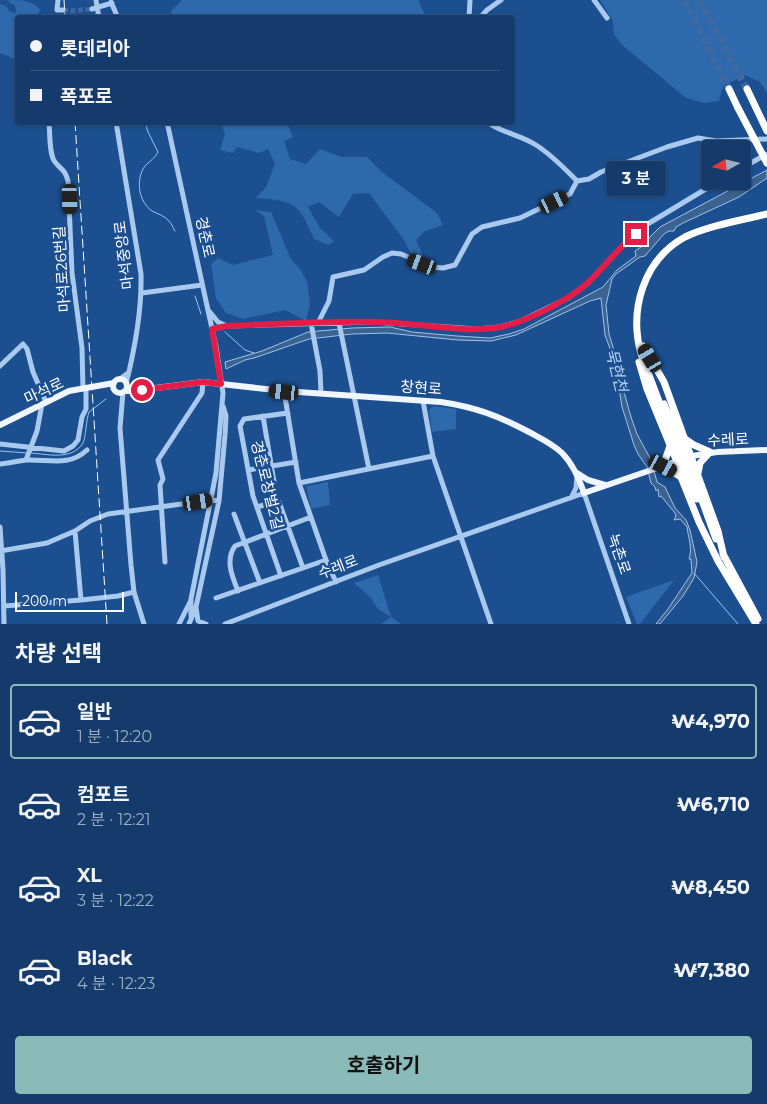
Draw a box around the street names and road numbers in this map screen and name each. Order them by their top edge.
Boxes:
street label: 경춘로 [192,215,219,259]
street label: 마석중앙로 [110,220,137,290]
street label: 마석로26번길 [49,225,74,313]
street label: 마석로 [21,373,67,408]
street label: 창현로 [400,377,442,398]
street label: 수레로 [707,429,749,450]
street label: 경춘로창벌2길 [247,438,288,531]
street label: 녹촌로 [604,531,635,577]
street label: 수레로 [315,550,361,583]

